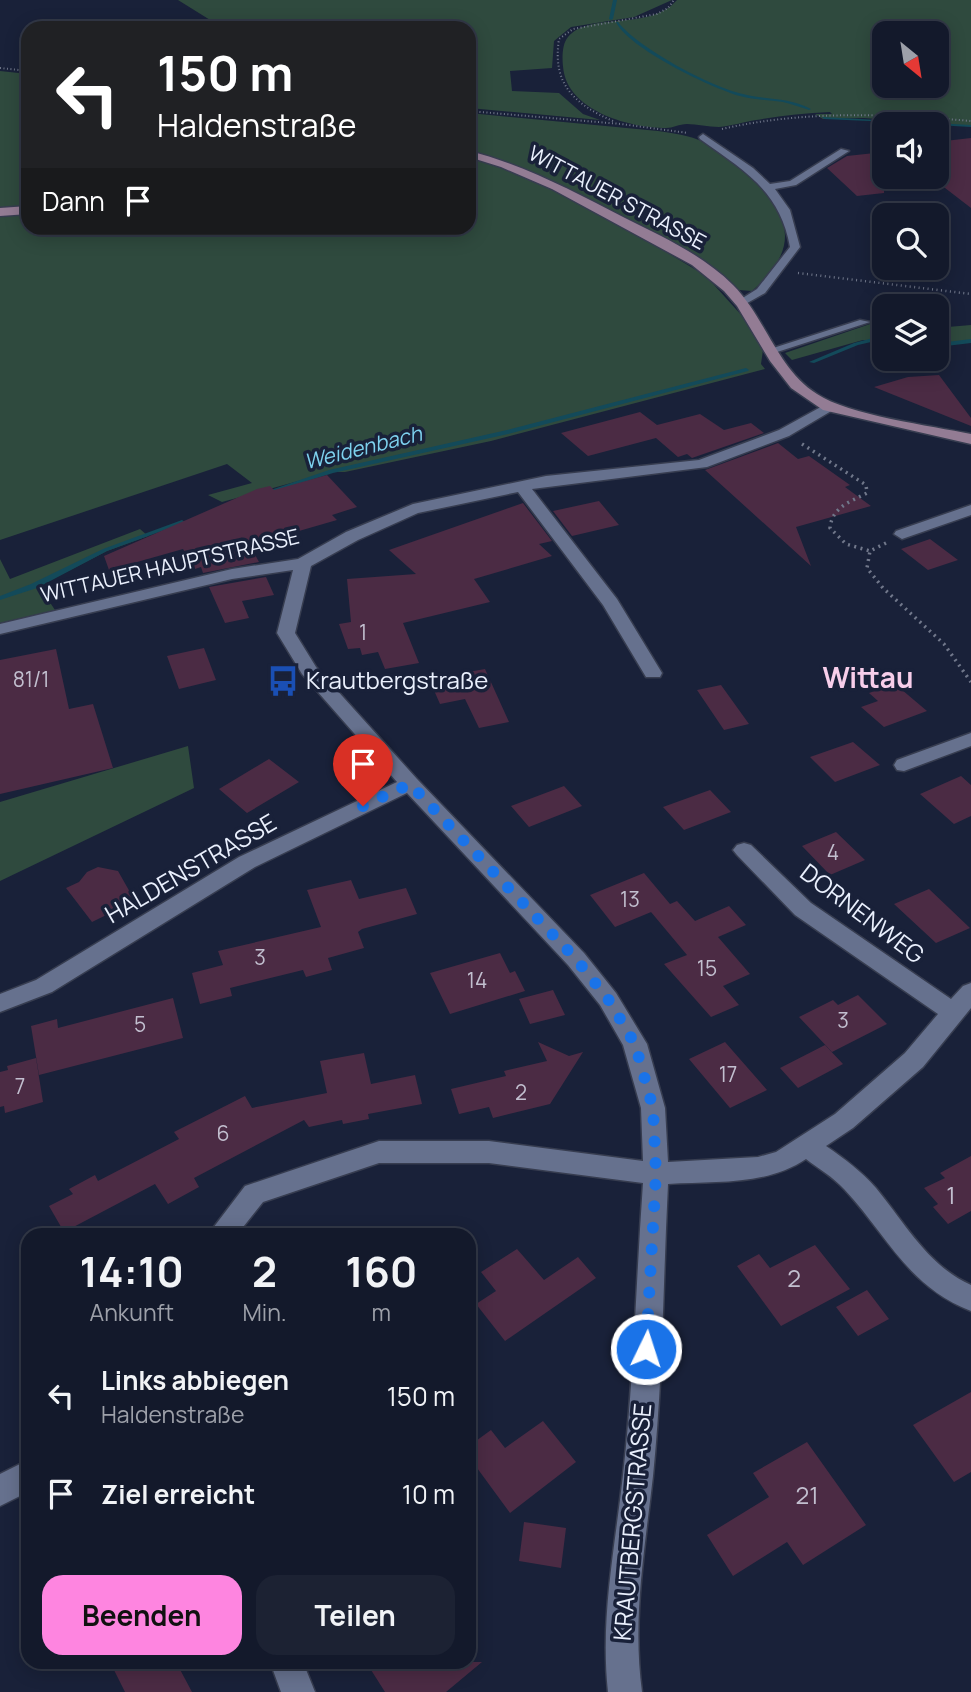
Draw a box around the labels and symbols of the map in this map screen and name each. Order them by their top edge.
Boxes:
north arrow [872,21,948,98]
street label: WITTAUER STRASSE [524,138,711,256]
water label: Weidenbach [301,418,426,475]
street label: WITTAUER HAUPTSTRASSE [38,522,302,608]
house number: 1 [359,618,367,646]
district label: Wittau [823,658,913,696]
place label: Krautbergstraße [306,663,488,696]
bus stop icon: Krautbergstraße [266,664,300,698]
house number: 81/1 [13,665,49,693]
pin [333,734,393,806]
street label: HALDENSTRASSE [99,805,282,930]
house number: 4 [827,838,839,866]
street label: DORNENWEG [794,855,932,970]
house number: 13 [620,885,640,913]
house number: 3 [254,943,266,971]
house number: 15 [697,954,717,982]
house number: 14 [467,966,487,994]
house number: 3 [837,1006,849,1034]
house number: 5 [134,1010,146,1038]
house number: 17 [719,1060,737,1088]
house number: 7 [15,1072,25,1100]
house number: 2 [515,1078,527,1106]
house number: 6 [216,1119,230,1147]
house number: 1 [946,1178,956,1211]
house number: 2 [787,1261,801,1294]
position arrow [609,1312,683,1386]
street label: KRAUTBERGSTRASSE [605,1402,658,1642]
house number: 21 [795,1478,819,1511]

